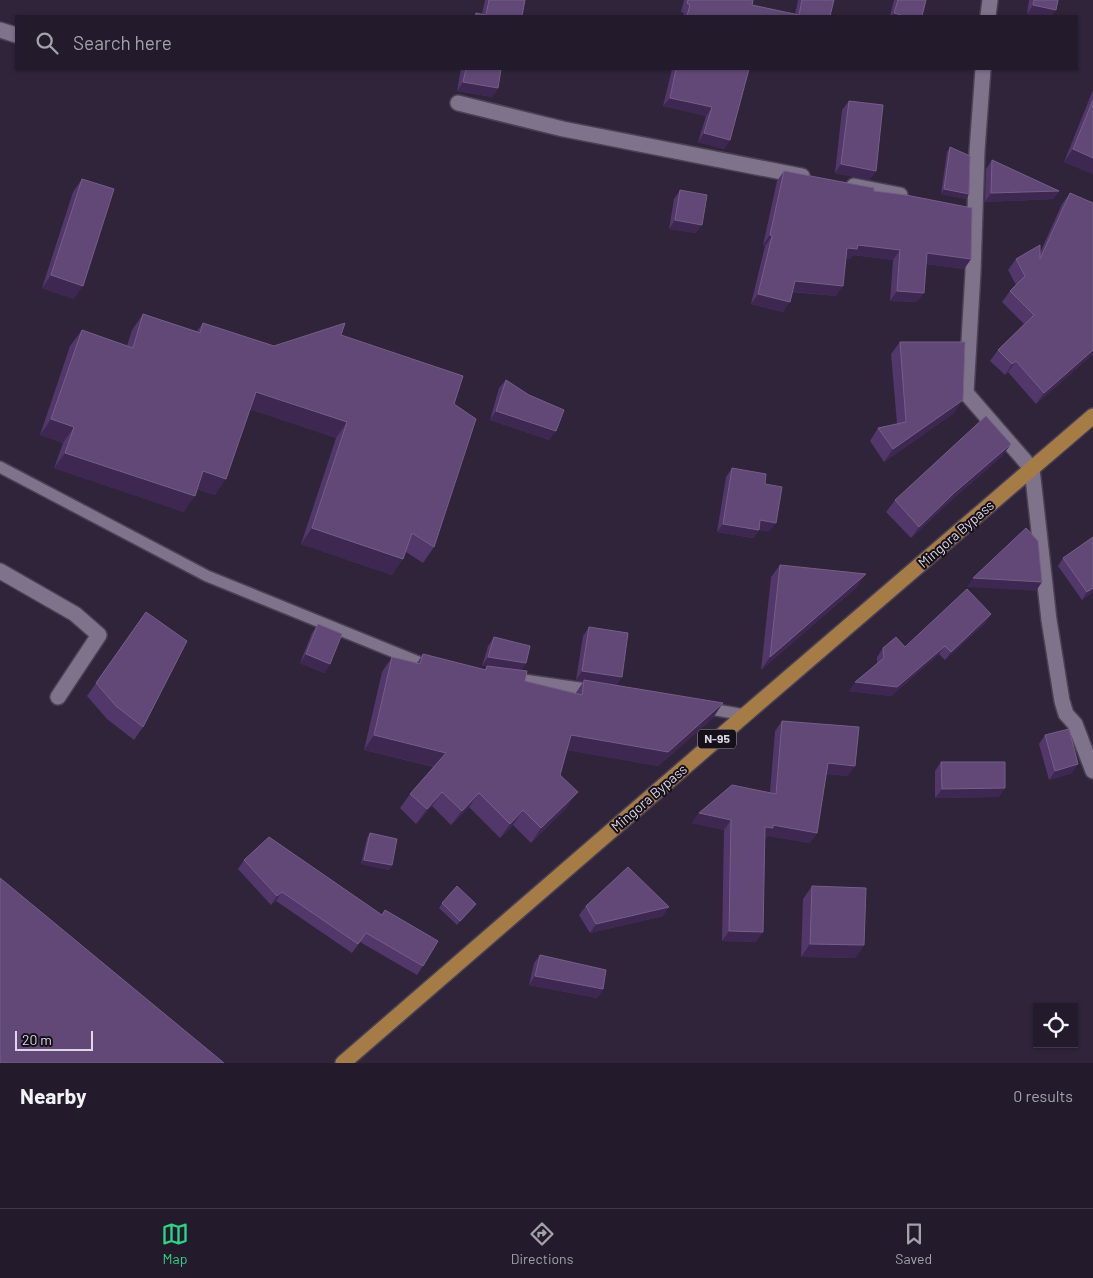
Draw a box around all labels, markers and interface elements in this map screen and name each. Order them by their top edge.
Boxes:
search box [15,15,1078,70]
icon: search [33,29,61,57]
text: Search here [73,31,172,54]
street label: Mingora Bypass [914,496,997,571]
road number: N-95 [698,730,736,749]
street label: Mingora Bypass [607,760,690,835]
map controls [1033,1003,1078,1048]
button: locate [1033,1003,1078,1048]
scale bar [15,1028,92,1051]
text: 20 m [22,1031,52,1048]
text: Nearby [20,1083,86,1108]
text: 0 results [1013,1086,1073,1105]
tab: Map [161,1220,189,1267]
tab: Directions [511,1220,573,1267]
tab: Saved [895,1220,932,1267]

